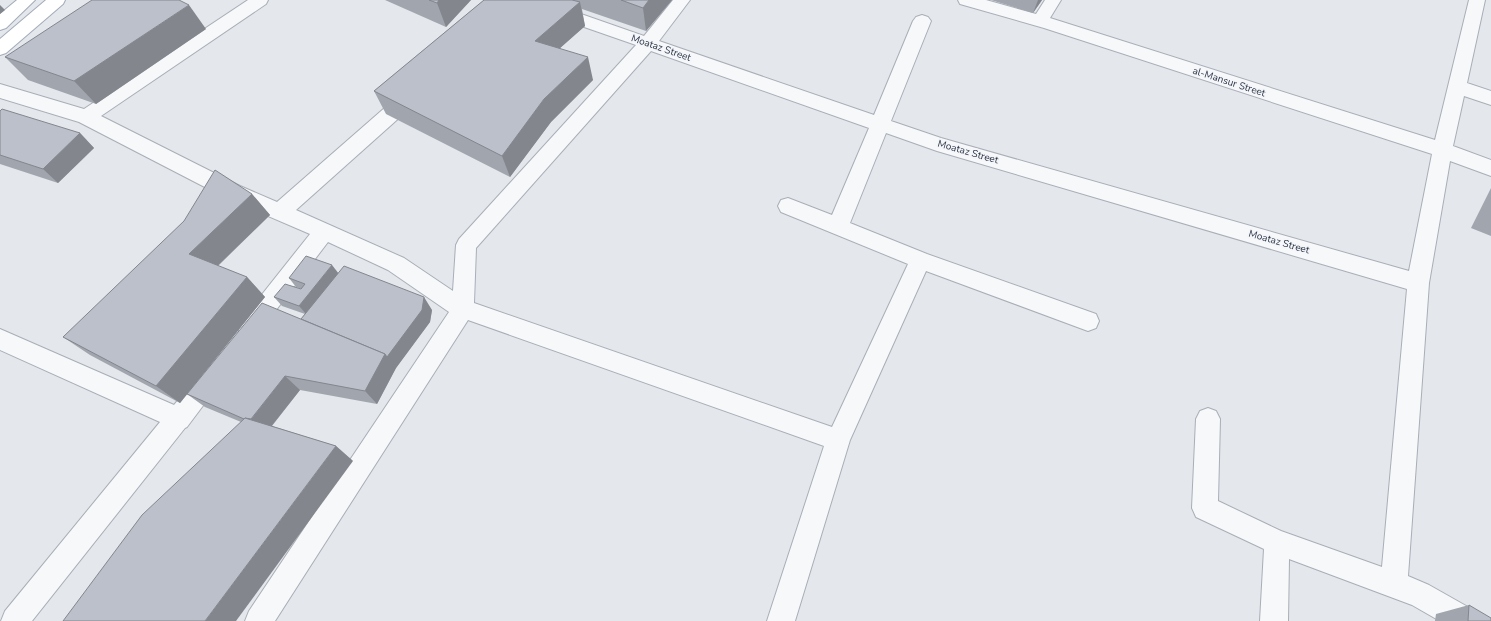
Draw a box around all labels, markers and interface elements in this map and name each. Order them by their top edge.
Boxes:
street label: Moataz Street [629,31,693,65]
street label: al-Mansur Street [1191,64,1268,101]
street label: Moataz Street [936,137,1001,168]
street label: Moataz Street [1247,227,1312,258]

